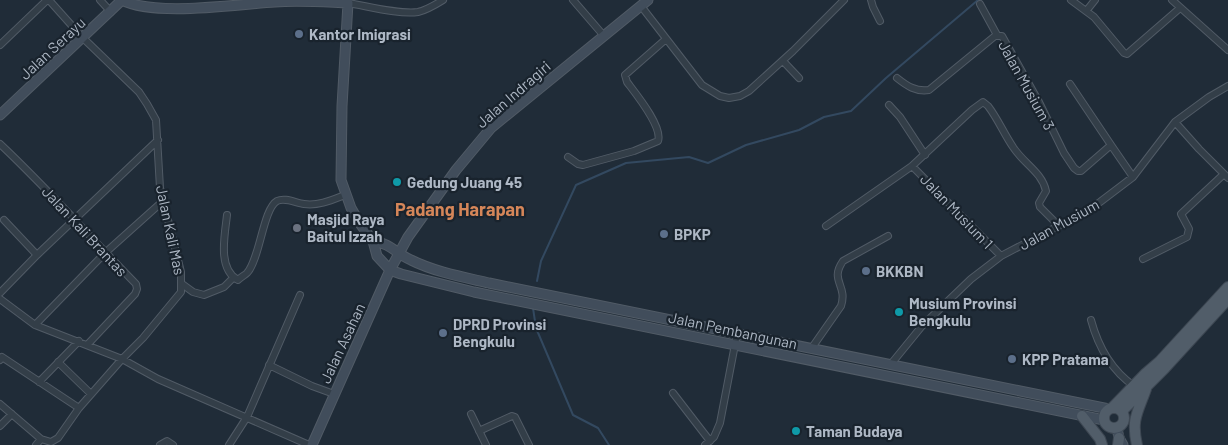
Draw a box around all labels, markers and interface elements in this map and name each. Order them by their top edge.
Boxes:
street label: Jalan Serayu [15,13,89,83]
place label: Kantor Imigrasi [309,25,411,43]
marker: Kantor Imigrasi [293,28,305,40]
street label: Jalan Musium 3 [995,37,1059,133]
street label: Jalan Indragiri [472,57,554,131]
street label: Jalan Musium 1 [917,170,997,252]
place label: Gedung Juang 45 [407,173,522,191]
marker: Gedung Juang 45 [391,176,403,188]
street label: Jalan Kali Brantas [39,182,131,280]
street label: Jalan Kali Mas [153,184,189,276]
street label: Jalan Musium [1016,195,1102,253]
district label: Padang Harapan [395,198,525,220]
place label: Masjid Raya Baitul Izzah [307,210,384,245]
marker: Masjid Raya Baitul Izzah [291,222,303,234]
place label: BPKP [674,225,711,243]
marker: BPKP [658,228,670,240]
place label: BKKBN [876,262,923,280]
marker: BKKBN [860,265,872,277]
place label: Musium Provinsi Bengkulu [909,294,1017,329]
street label: Jalan Asahan [316,300,368,386]
marker: Musium Provinsi Bengkulu [893,306,905,318]
street label: Jalan Pembangunan [667,308,799,352]
place label: DPRD Provinsi Bengkulu [453,315,547,350]
marker: DPRD Provinsi Bengkulu [437,327,449,339]
place label: KPP Pratama [1022,350,1109,368]
marker: KPP Pratama [1006,353,1018,365]
place label: Taman Budaya [806,422,903,440]
marker: Taman Budaya [790,425,802,437]

